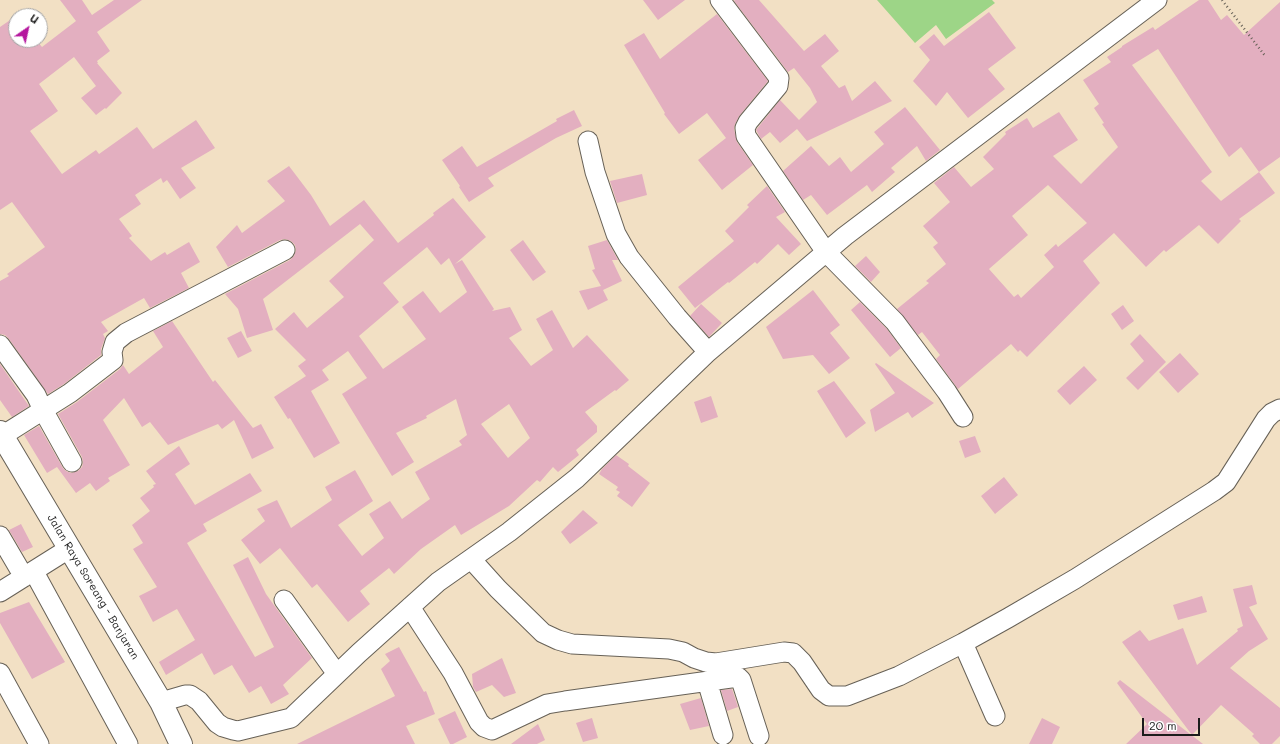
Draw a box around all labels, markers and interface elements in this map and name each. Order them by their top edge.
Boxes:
north arrow [8,8,48,48]
text: U [27,10,42,27]
street label: Jalan Raya Soreang - Banjaran [44,512,142,662]
scale bar [1144,710,1202,736]
text: 20 m [1149,717,1177,733]

